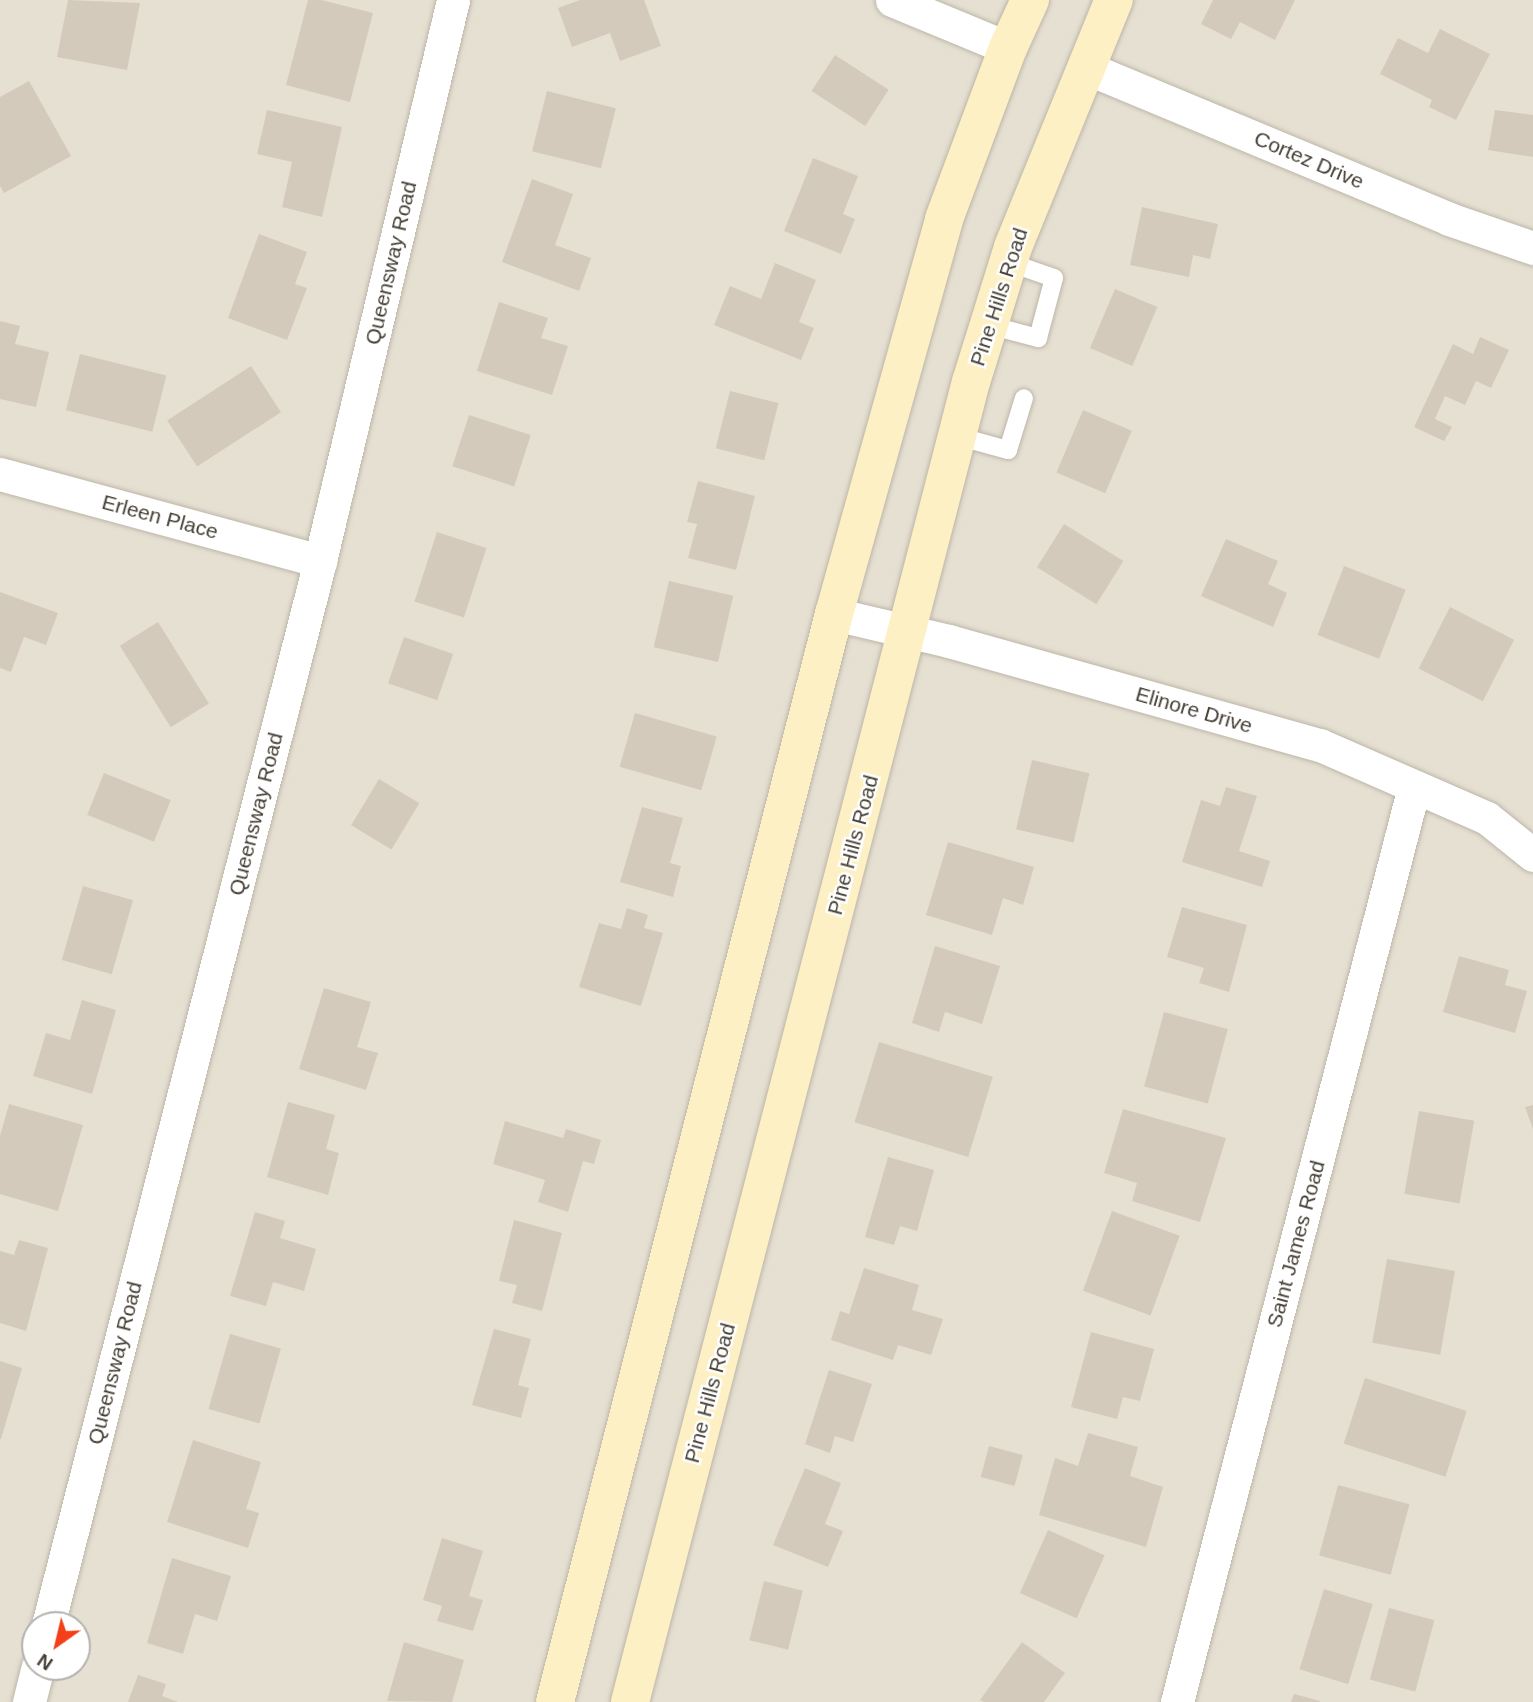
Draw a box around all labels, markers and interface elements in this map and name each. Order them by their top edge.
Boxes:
street label: Cortez Drive [1250,126,1368,194]
street label: Queensway Road [360,179,422,347]
street label: Pine Hills Road [965,225,1033,369]
street label: Erleen Place [99,489,221,545]
street label: Elinore Drive [1133,681,1255,739]
street label: Queensway Road [224,730,288,898]
street label: Pine Hills Road [822,772,884,918]
street label: Saint James Road [1262,1158,1330,1330]
street label: Queensway Road [83,1279,147,1447]
street label: Pine Hills Road [679,1320,741,1466]
north arrow [21,1611,91,1681]
text: N [34,1650,57,1675]

